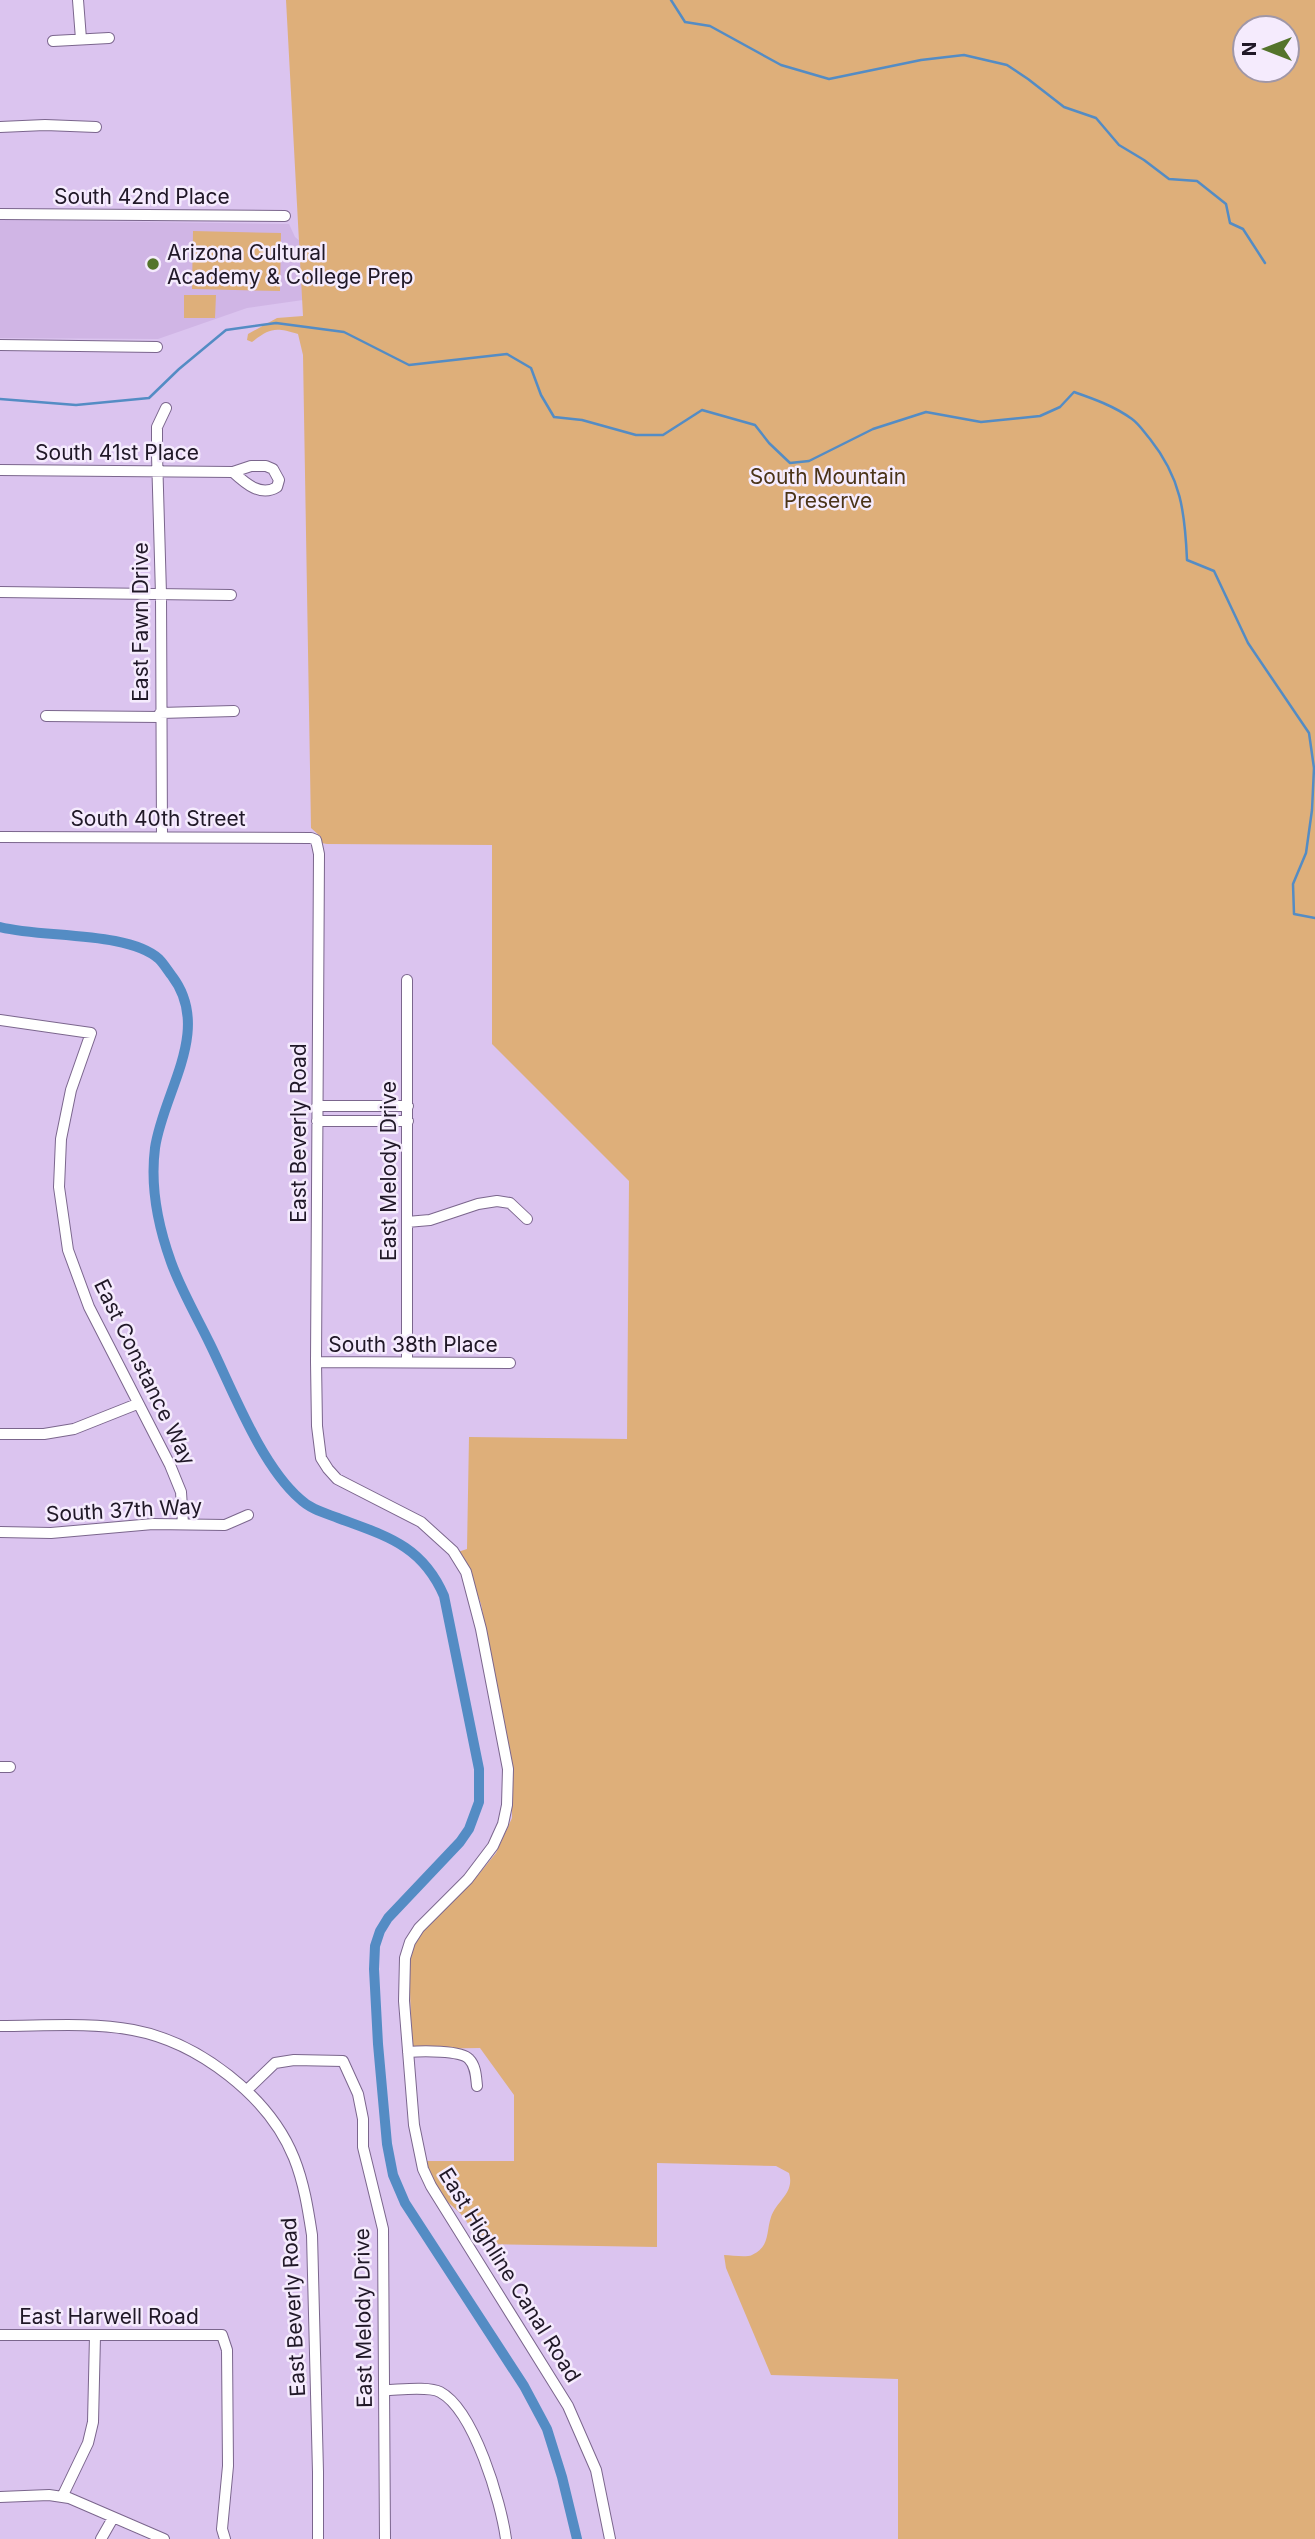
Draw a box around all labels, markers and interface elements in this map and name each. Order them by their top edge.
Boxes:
north arrow [1231,14,1301,84]
text: N [1238,42,1261,56]
street label: South 42nd Place [54,184,230,209]
place label: Arizona Cultural Academy & College Prep [167,240,413,289]
marker: Arizona Cultural Academy & College Prep [145,256,161,272]
street label: South 41st Place [35,440,199,465]
park label: South Mountain Preserve [750,464,906,513]
street label: East Fawn Drive [128,542,153,702]
street label: South 40th Street [70,806,246,831]
street label: East Beverly Road [286,1043,311,1223]
street label: East Melody Drive [376,1081,401,1261]
street label: East Constance Way [89,1275,201,1469]
street label: South 38th Place [328,1332,498,1357]
street label: South 37th Way [45,1493,203,1527]
street label: East Highline Canal Road [434,2163,586,2387]
street label: East Beverly Road [276,2217,310,2397]
street label: East Melody Drive [349,2228,377,2408]
street label: East Harwell Road [19,2304,199,2329]

